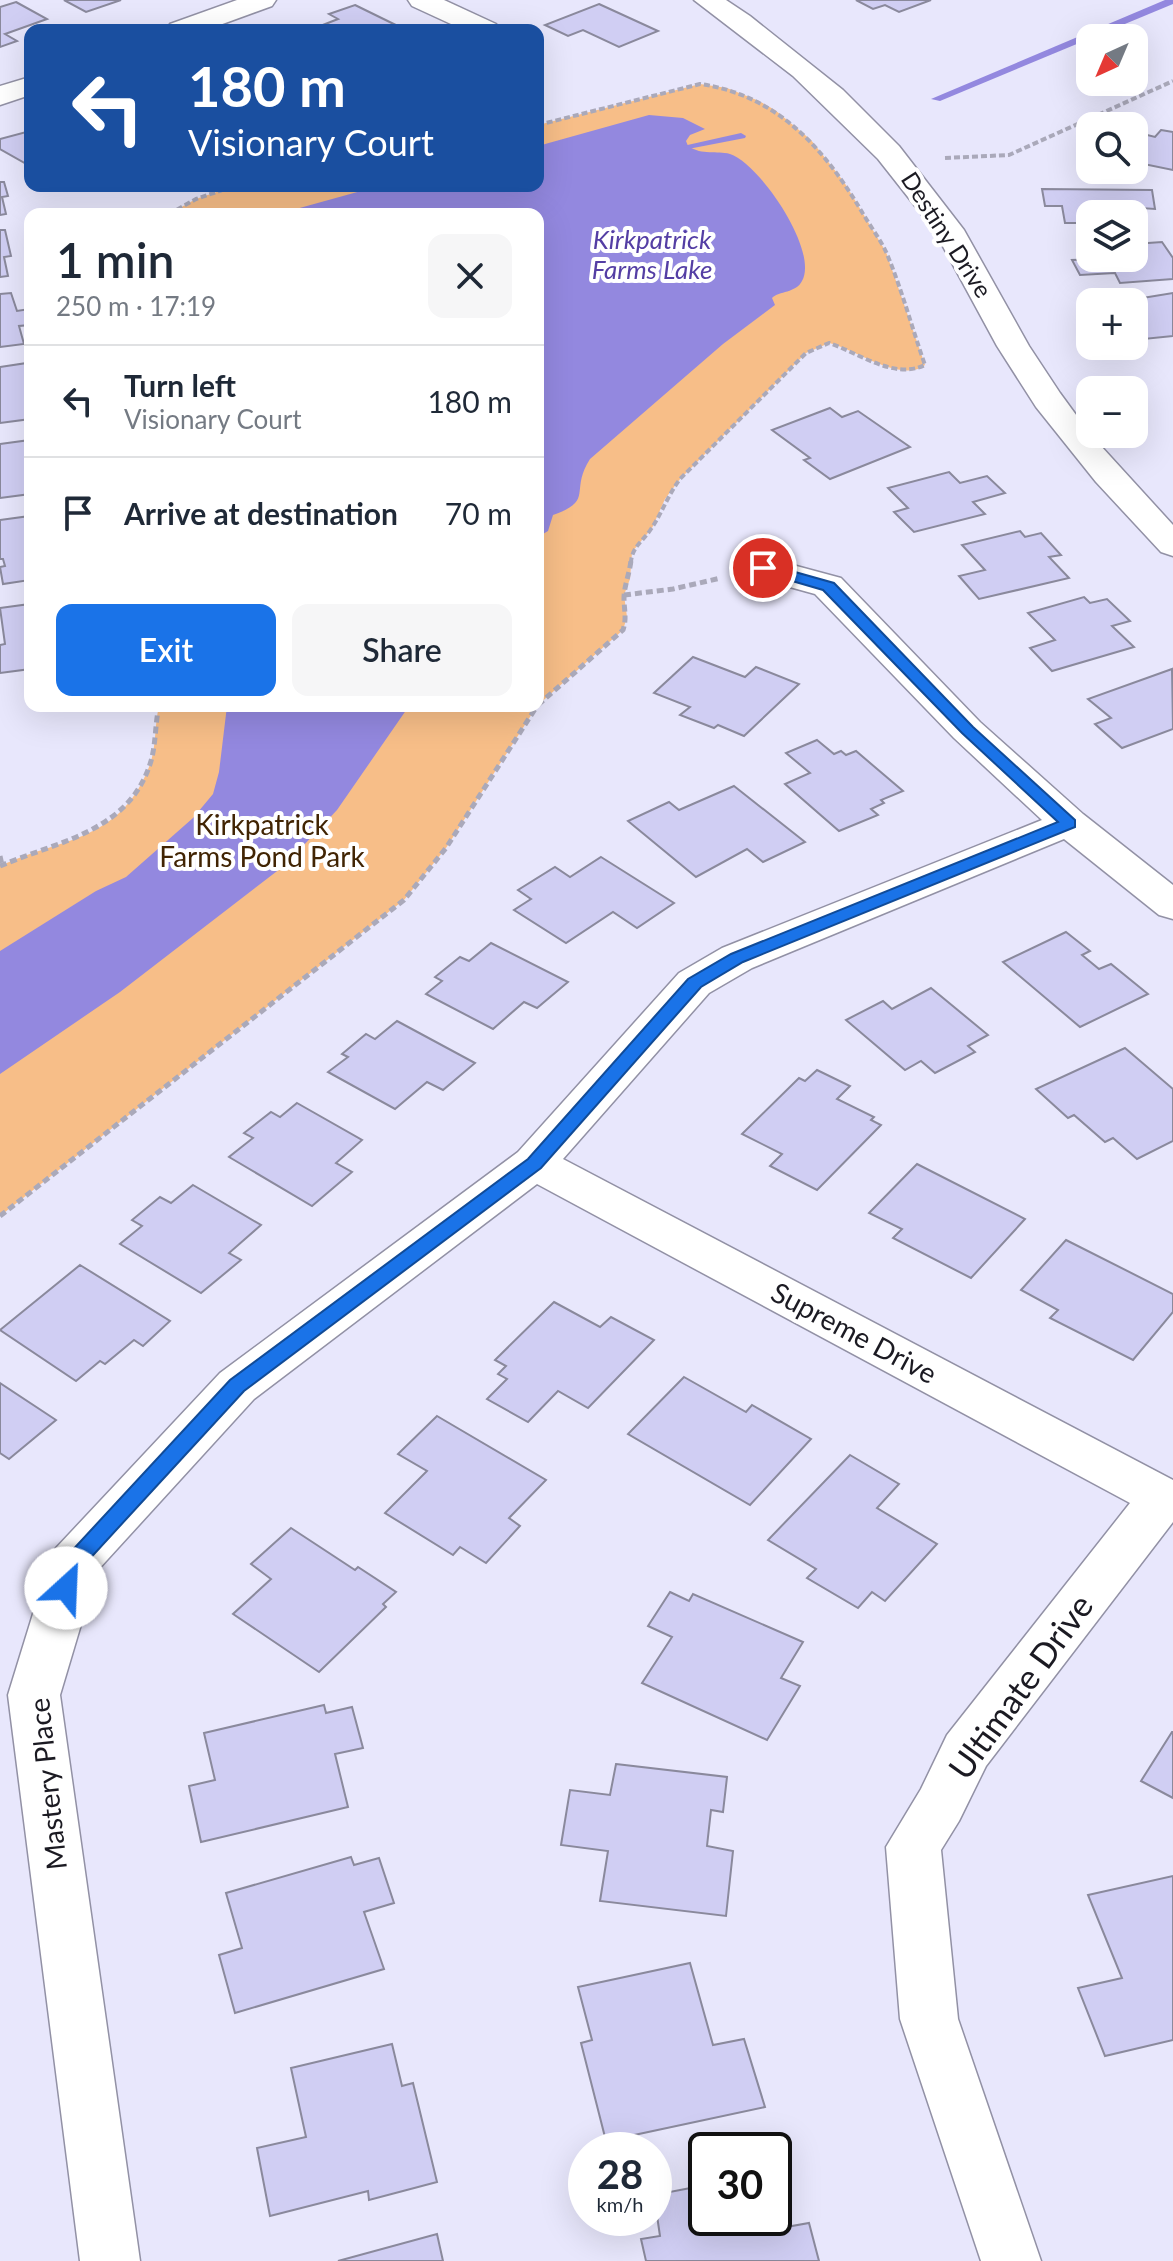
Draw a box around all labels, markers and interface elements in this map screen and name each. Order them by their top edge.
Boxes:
north arrow [1076,24,1148,96]
map controls [1076,24,1148,448]
text: 180 m [188,52,346,119]
icon: left [56,56,160,160]
button: search [1076,112,1148,184]
text: Visionary Court [188,120,434,164]
street label: Destiny Drive [896,166,999,303]
button: layers [1076,200,1148,272]
water label: Kirkpatrick Farms Lake [592,223,712,285]
text: 1 min [56,231,174,288]
button: close [428,234,512,318]
button: + [1076,288,1148,360]
text: 250 m · 17:19 [56,290,216,322]
text: Turn left [124,367,236,403]
button: − [1076,376,1148,448]
icon: left [56,379,100,423]
text: 180 m [427,383,512,419]
text: Visionary Court [124,403,302,435]
icon: arrive [56,491,100,535]
text: Arrive at destination [124,495,398,531]
text: 70 m [445,495,512,531]
pin [729,534,797,602]
icon: arrive [741,546,785,590]
button: Exit [56,604,276,696]
button: Share [292,604,512,696]
park label: Kirkpatrick Farms Pond Park [159,807,365,873]
street label: Supreme Drive [766,1274,943,1390]
position arrow [24,1546,108,1630]
street label: Ultimate Drive [939,1586,1100,1786]
street label: Mastery Place [21,1696,73,1872]
speed limit sign: 30 [688,2132,792,2236]
text: 28 [597,2150,643,2198]
text: km/h [597,2192,643,2216]

